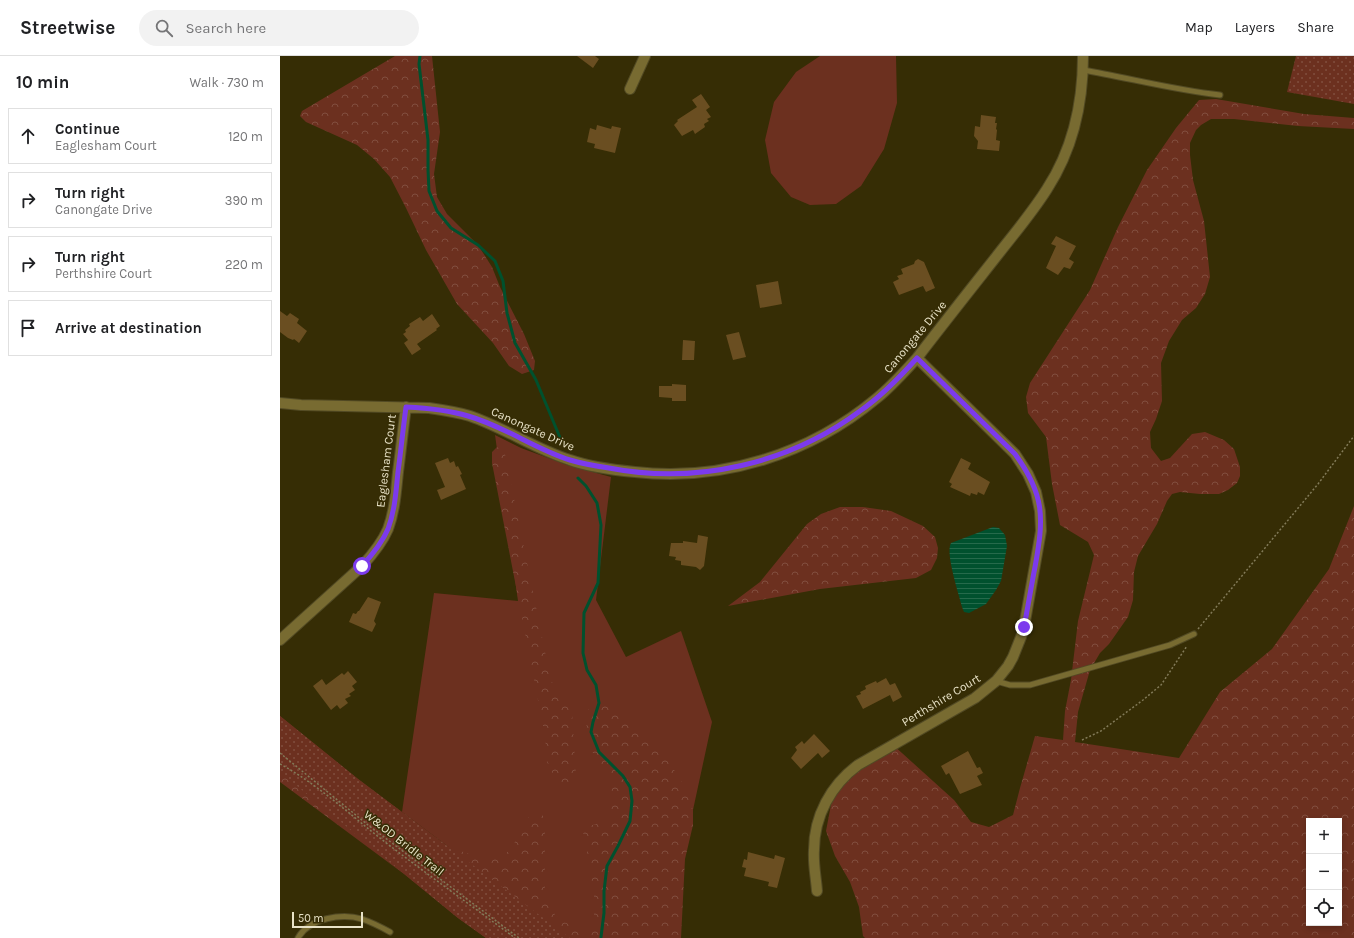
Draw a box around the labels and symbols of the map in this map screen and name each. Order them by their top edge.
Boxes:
street label: Canongate Drive [881,298,949,376]
street label: Canongate Drive [489,404,577,454]
street label: Eaglesham Court [373,413,399,508]
route start [353,557,371,575]
route end [1015,618,1033,636]
street label: Perthshire Court [899,671,983,729]
street label: W&OD Bridle Trail [361,807,447,879]
scale bar [292,910,363,929]

